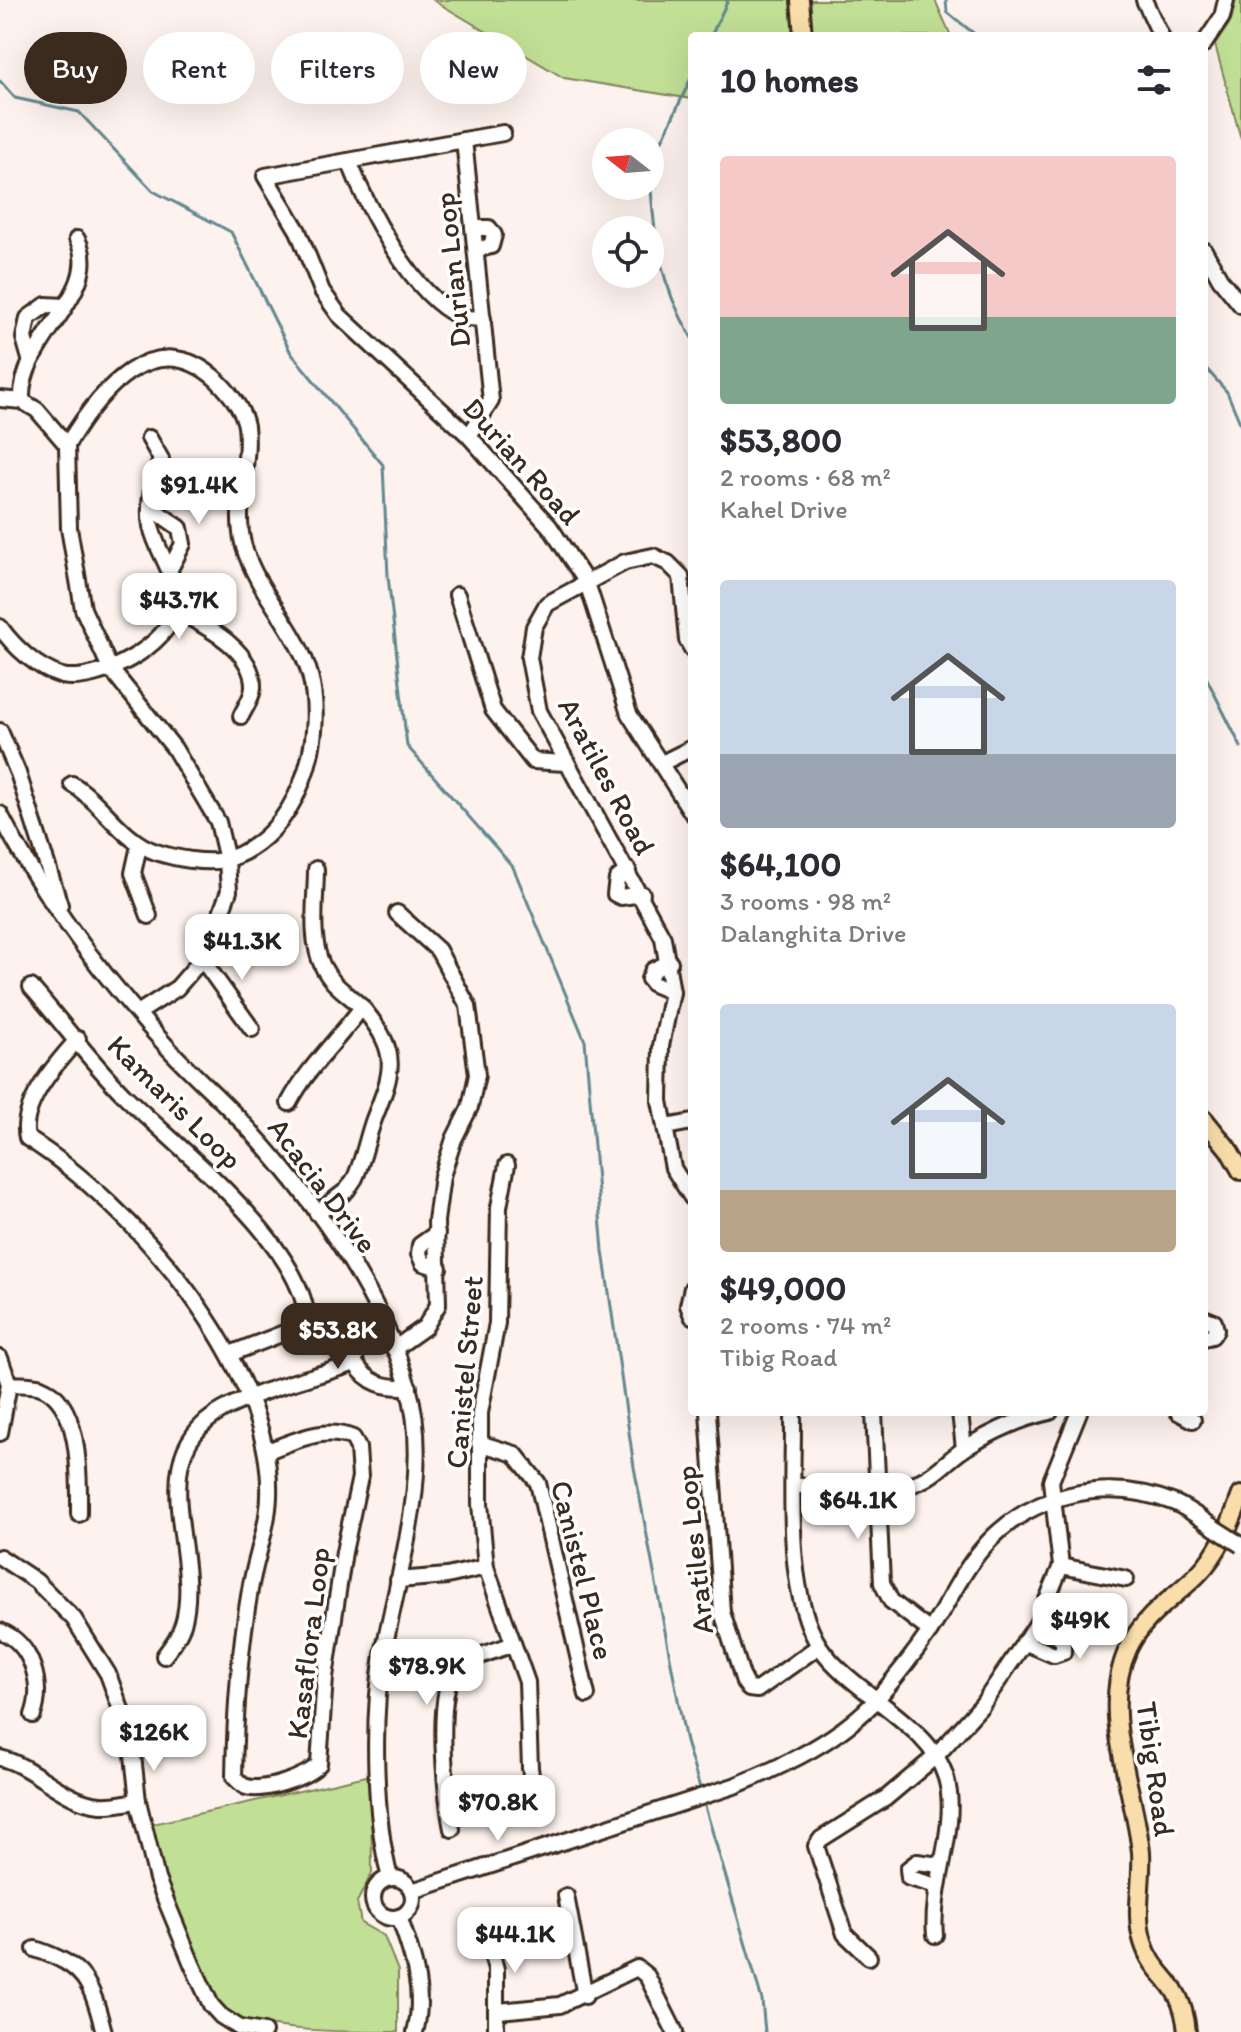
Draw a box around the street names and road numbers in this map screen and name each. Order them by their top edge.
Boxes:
street label: Durian Loop [425,191,479,349]
street label: Durian Road [455,390,589,532]
street label: Aratiles Road [550,691,664,861]
street label: Kamaris Loop [100,1027,250,1177]
street label: Acacia Drive [260,1110,386,1260]
street label: Canistel Street [437,1274,491,1470]
street label: Aratiles Loop [667,1464,721,1636]
street label: Canistel Place [543,1477,623,1663]
street label: Kasaflora Loop [278,1545,338,1741]
street label: Tibig Road [1128,1699,1184,1839]

